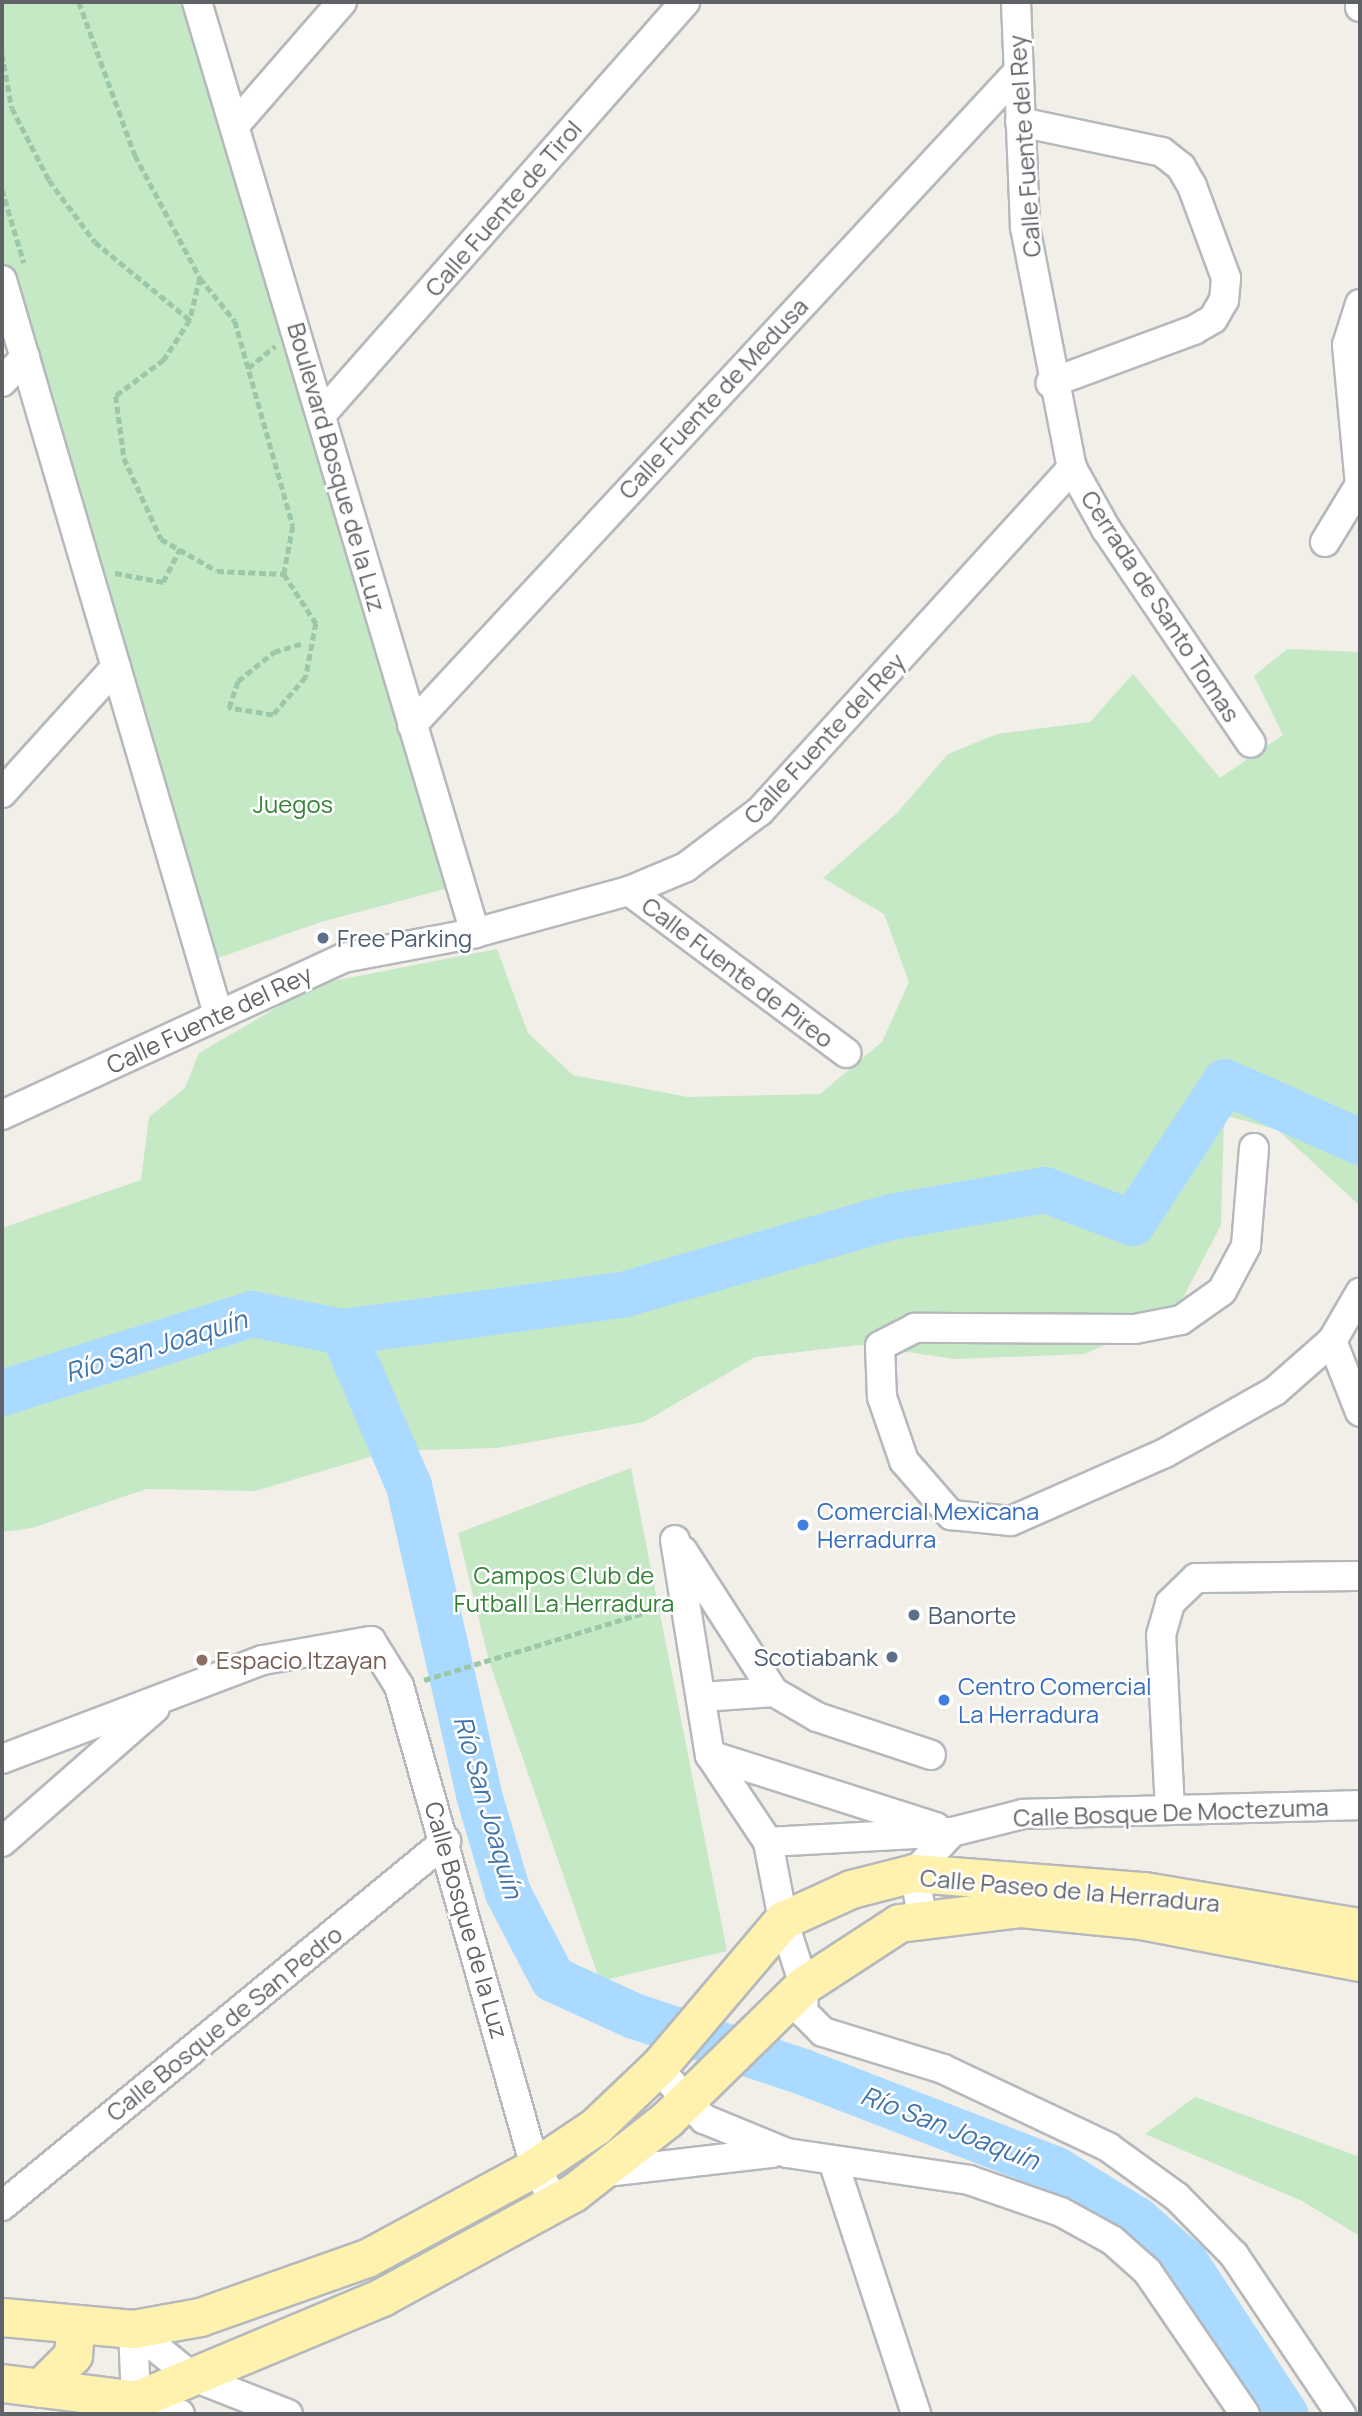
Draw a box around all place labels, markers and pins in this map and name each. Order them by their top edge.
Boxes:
place label: Free Parking [337,924,472,952]
marker: Free Parking [315,930,331,946]
place label: Comercial Mexicana Herradurra [817,1497,1039,1553]
marker: Comercial Mexicana Herradurra [795,1517,811,1533]
place label: Banorte [928,1601,1016,1629]
marker: Banorte [906,1607,922,1623]
place label: Scotiabank [754,1643,878,1671]
place label: Espacio Itzayan [216,1646,387,1674]
marker: Scotiabank [884,1649,900,1665]
marker: Espacio Itzayan [194,1652,210,1668]
place label: Centro Comercial La Herradura [958,1672,1152,1728]
marker: Centro Comercial La Herradura [936,1692,952,1708]

